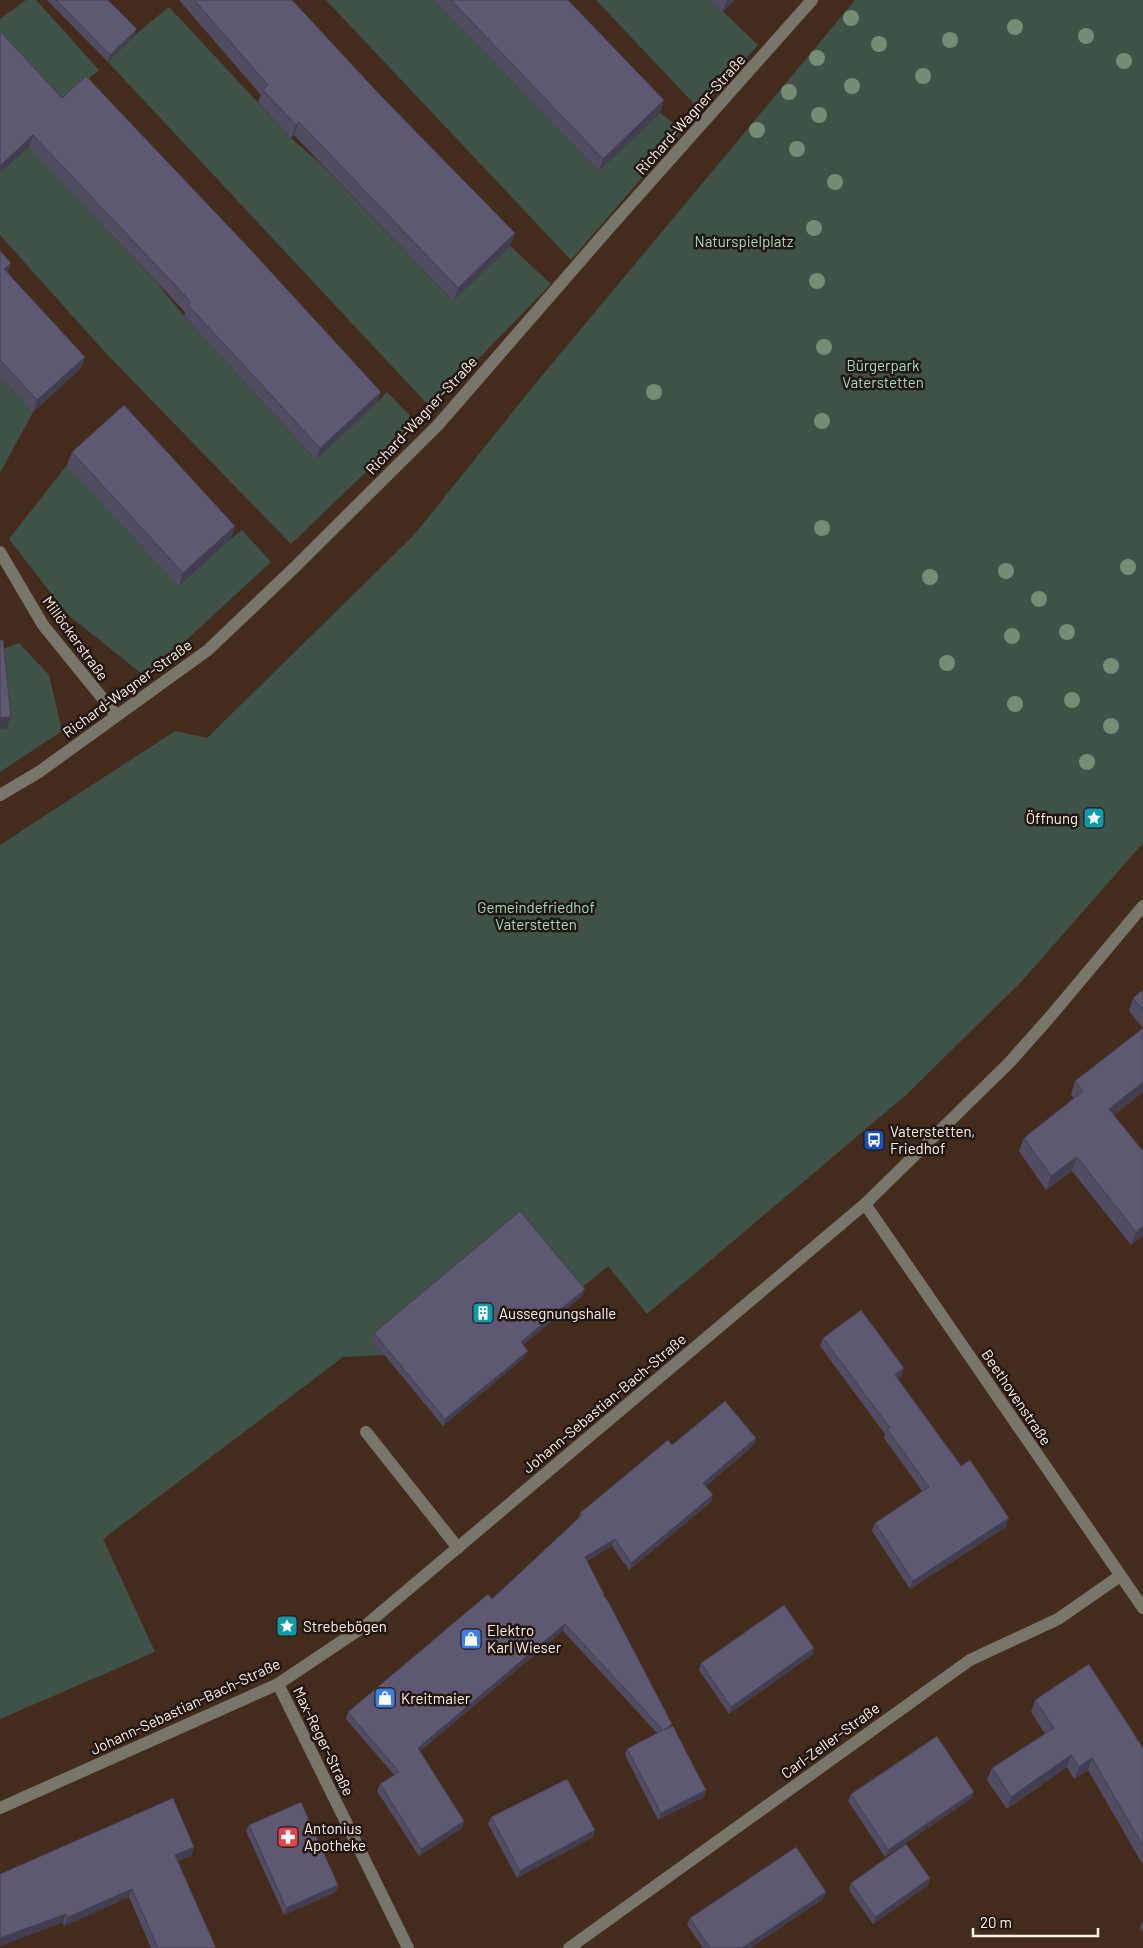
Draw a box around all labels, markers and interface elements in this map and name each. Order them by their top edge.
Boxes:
street label: Richard-Wagner-Straße [631,50,749,178]
park label: Naturspielplatz [695,232,794,250]
street label: Richard-Wagner-Straße [362,352,480,478]
park label: Bürgerpark Vaterstetten [842,356,924,391]
street label: Millöckerstraße [39,592,113,684]
street label: Richard-Wagner-Straße [59,635,195,741]
place icon: Öffnung [1082,806,1106,830]
place label: Öffnung [1026,809,1078,827]
park label: Gemeindefriedhof Vaterstetten [477,898,595,933]
place label: Vaterstetten, Friedhof [890,1122,975,1157]
bus stop icon: Vaterstetten, Friedhof [862,1128,886,1152]
building icon: Aussegnungshalle [471,1301,495,1325]
place label: Aussegnungshalle [499,1304,616,1322]
street label: Johann-Sebastian-Bach-Straße [519,1329,689,1477]
street label: Beethovenstraße [978,1346,1056,1448]
place icon: Strebebögen [275,1614,299,1638]
place label: Strebebögen [303,1617,387,1635]
place label: Elektro Karl Wieser [487,1621,562,1656]
shop icon: Elektro Karl Wieser [459,1627,483,1651]
street label: Johann-Sebastian-Bach-Straße [87,1654,283,1758]
street label: Max-Reger-Straße [290,1683,358,1799]
shop icon: Kreitmaier [373,1686,397,1710]
place label: Kreitmaier [401,1689,471,1707]
street label: Carl-Zeller-Straße [777,1698,883,1782]
place label: Antonius Apotheke [304,1819,366,1854]
pharmacy icon: Antonius Apotheke [276,1825,300,1849]
scale bar [973,1906,1098,1938]
text: 20 m [980,1913,1012,1931]

